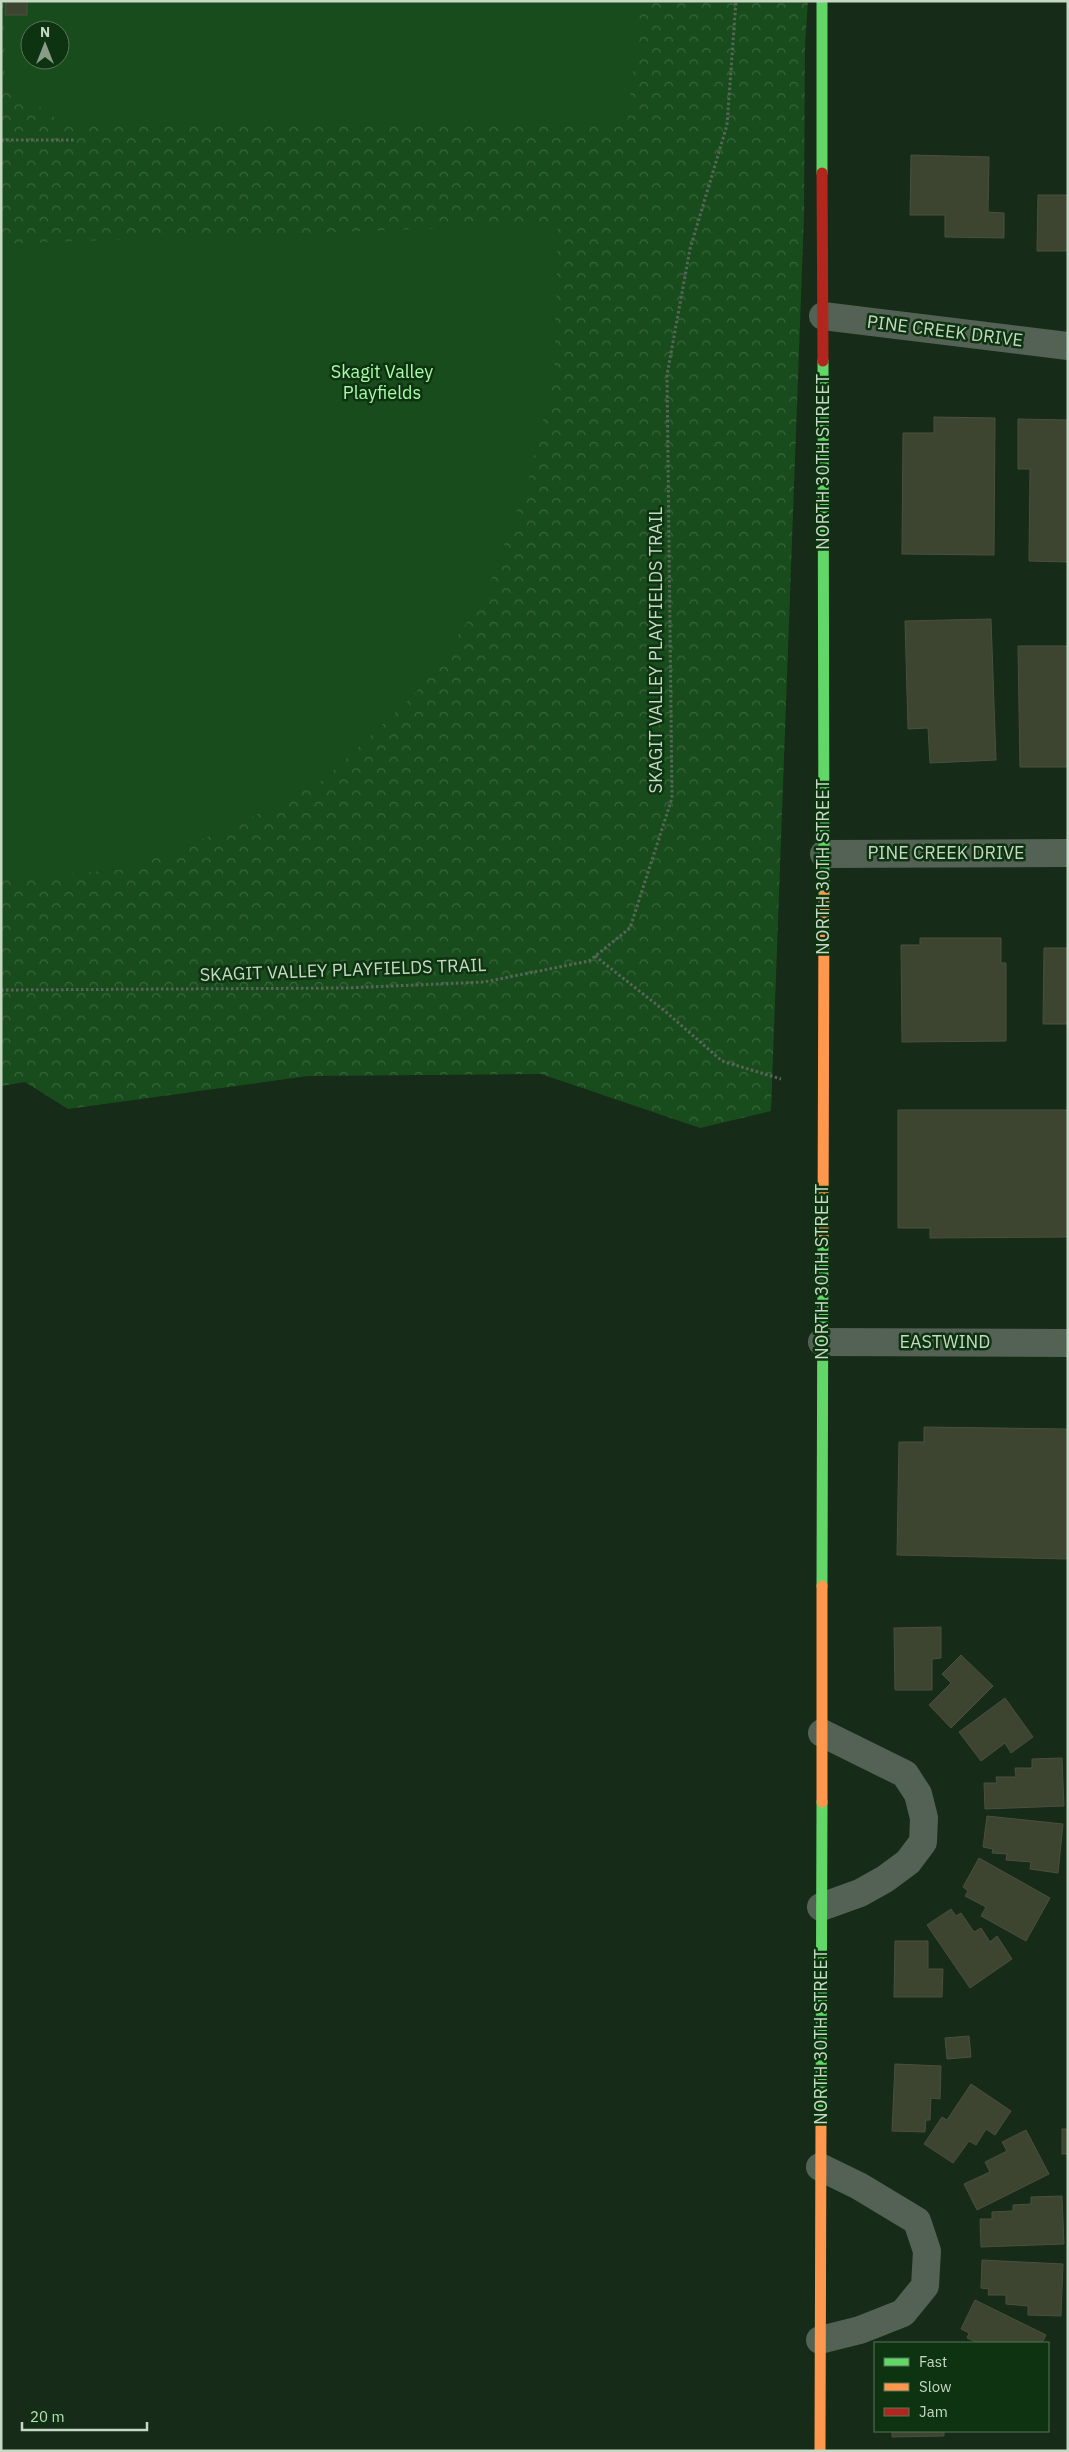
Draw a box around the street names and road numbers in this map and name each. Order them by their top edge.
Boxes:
street label: PINE CREEK DRIVE [866,310,1024,351]
street label: NORTH 30TH STREET [811,374,834,550]
street label: SKAGIT VALLEY PLAYFIELDS TRAIL [644,507,667,793]
street label: NORTH 30TH STREET [811,779,834,955]
street label: PINE CREEK DRIVE [867,841,1025,864]
street label: SKAGIT VALLEY PLAYFIELDS TRAIL [199,953,487,986]
street label: NORTH 30TH STREET [810,1184,833,1360]
street label: EASTWIND [900,1330,990,1353]
street label: NORTH 30TH STREET [809,1949,832,2125]

